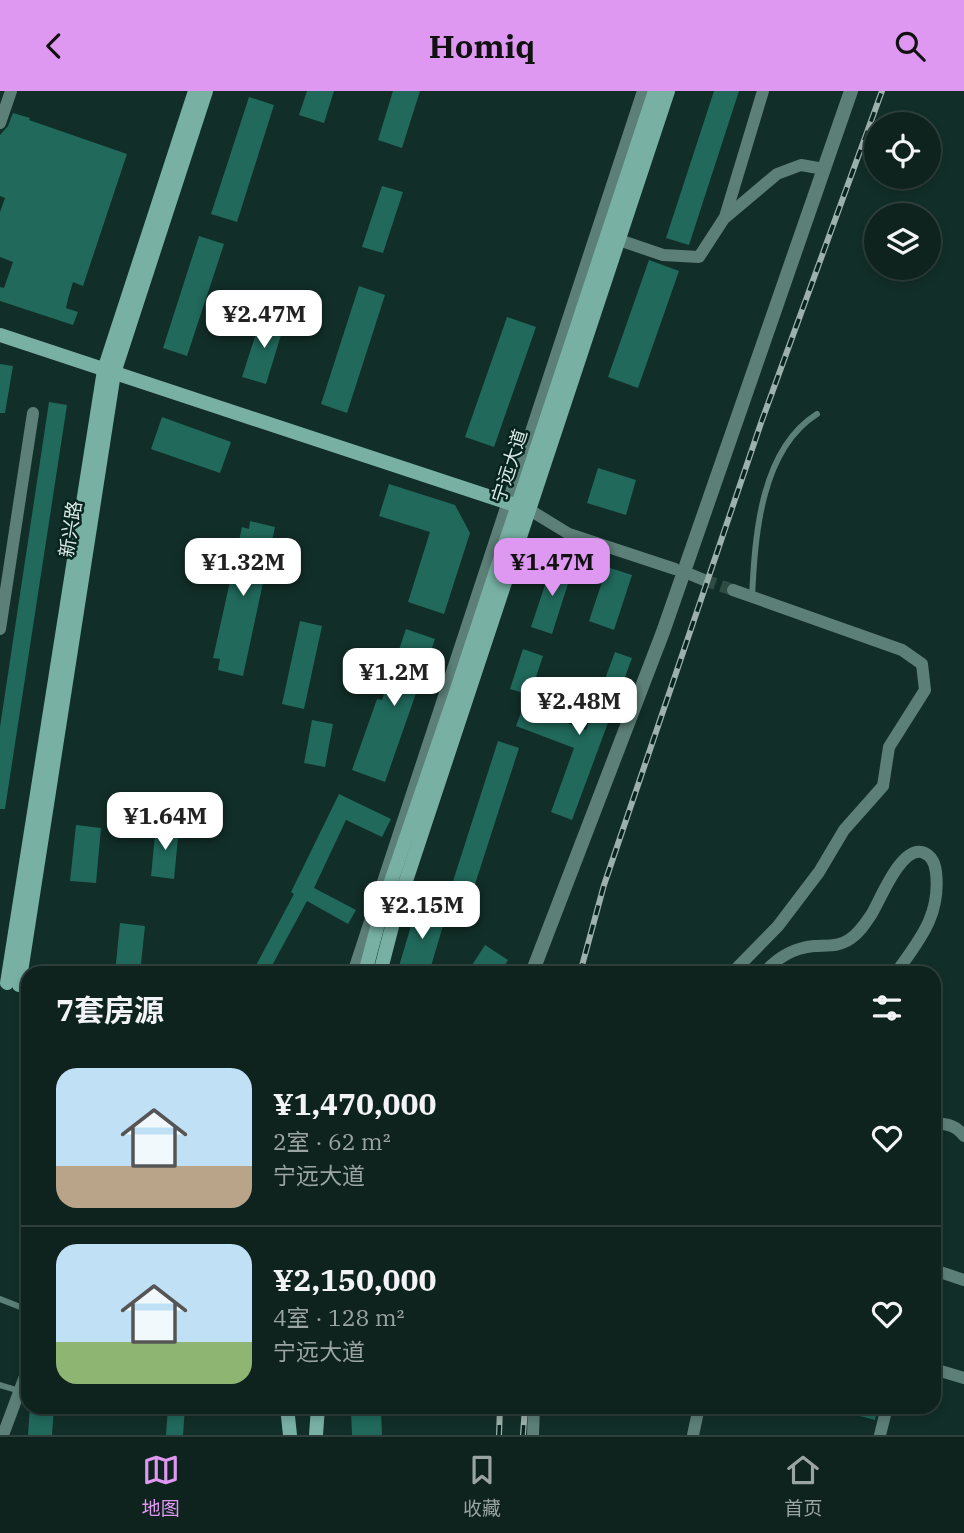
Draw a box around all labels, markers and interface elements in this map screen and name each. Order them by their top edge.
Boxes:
text: Homiq [429,25,535,67]
icon: back [35,27,73,65]
icon: search [891,27,929,65]
map controls [864,112,941,280]
button: locate [864,112,941,189]
button: layers [864,203,941,280]
pin: ¥2.47M [207,291,321,350]
text: ¥2.47M [222,298,306,328]
street label: 宁远大道 [486,426,532,506]
street label: 新兴路 [54,499,86,559]
pin: ¥1.32M [186,539,300,598]
pin: ¥1.47M [495,539,609,598]
text: ¥1.32M [201,546,285,576]
text: ¥1.47M [510,546,594,576]
pin: ¥1.2M [345,649,443,708]
text: ¥1.2M [359,656,429,686]
pin: ¥2.48M [522,677,636,737]
text: ¥2.48M [537,685,621,715]
pin: ¥1.64M [108,793,222,852]
text: ¥1.64M [123,800,207,830]
pin: ¥2.15M [365,881,479,941]
text: ¥2.15M [380,889,464,919]
icon: filters [868,989,906,1027]
text: 7套房源 [56,990,164,1029]
text: ¥1,470,000 [273,1084,436,1123]
icon: home [112,1096,196,1180]
icon: heart [868,1119,906,1157]
text: 2室 · 62 m² [273,1126,391,1156]
text: 宁远大道 [273,1160,365,1190]
text: ¥2,150,000 [273,1260,436,1299]
icon: home [112,1272,196,1356]
icon: heart [868,1295,906,1333]
text: 4室 · 128 m² [273,1302,405,1332]
text: 宁远大道 [273,1336,365,1366]
tab: 地图 [142,1451,180,1520]
tab: 收藏 [463,1451,501,1520]
tab: 首页 [784,1451,822,1520]

